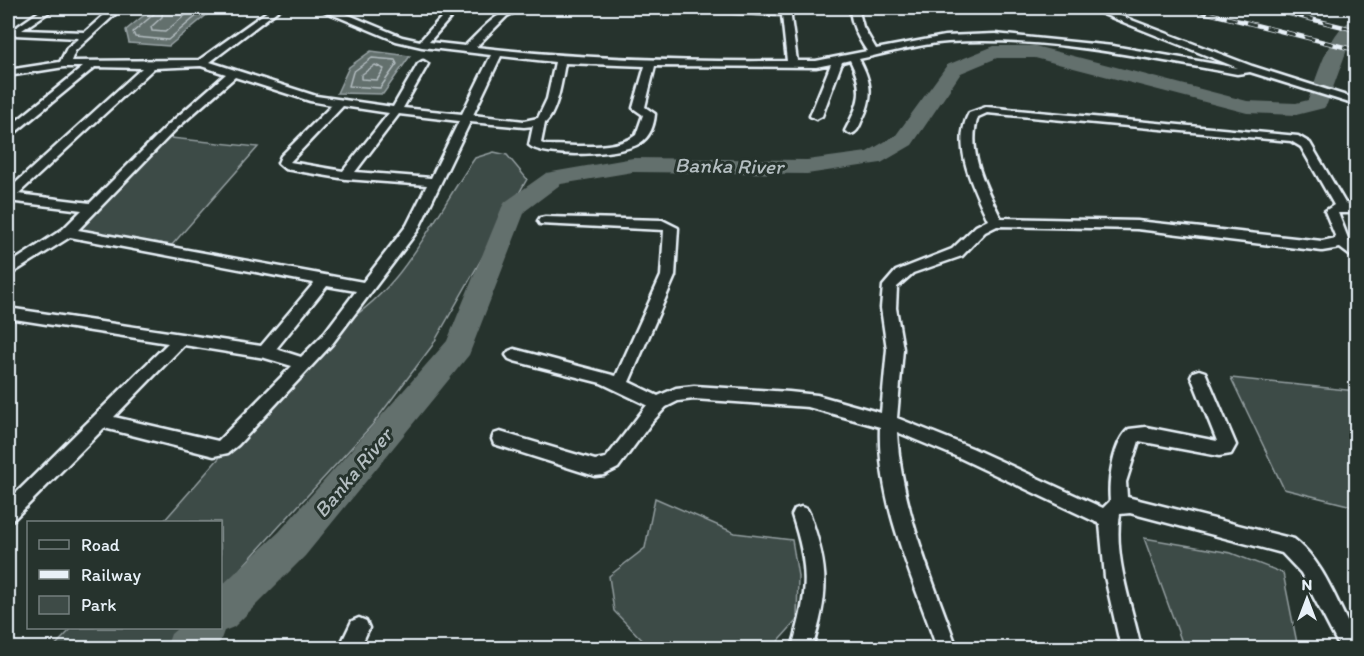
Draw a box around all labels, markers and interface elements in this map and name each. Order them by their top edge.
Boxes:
water label: Banka River [675,152,786,179]
water label: Banka River [308,421,399,522]
legend [27,521,222,629]
text: Road [81,534,120,556]
text: Railway [81,564,142,586]
north arrow [1277,569,1337,629]
text: N [1302,575,1312,594]
text: Park [81,594,116,616]

